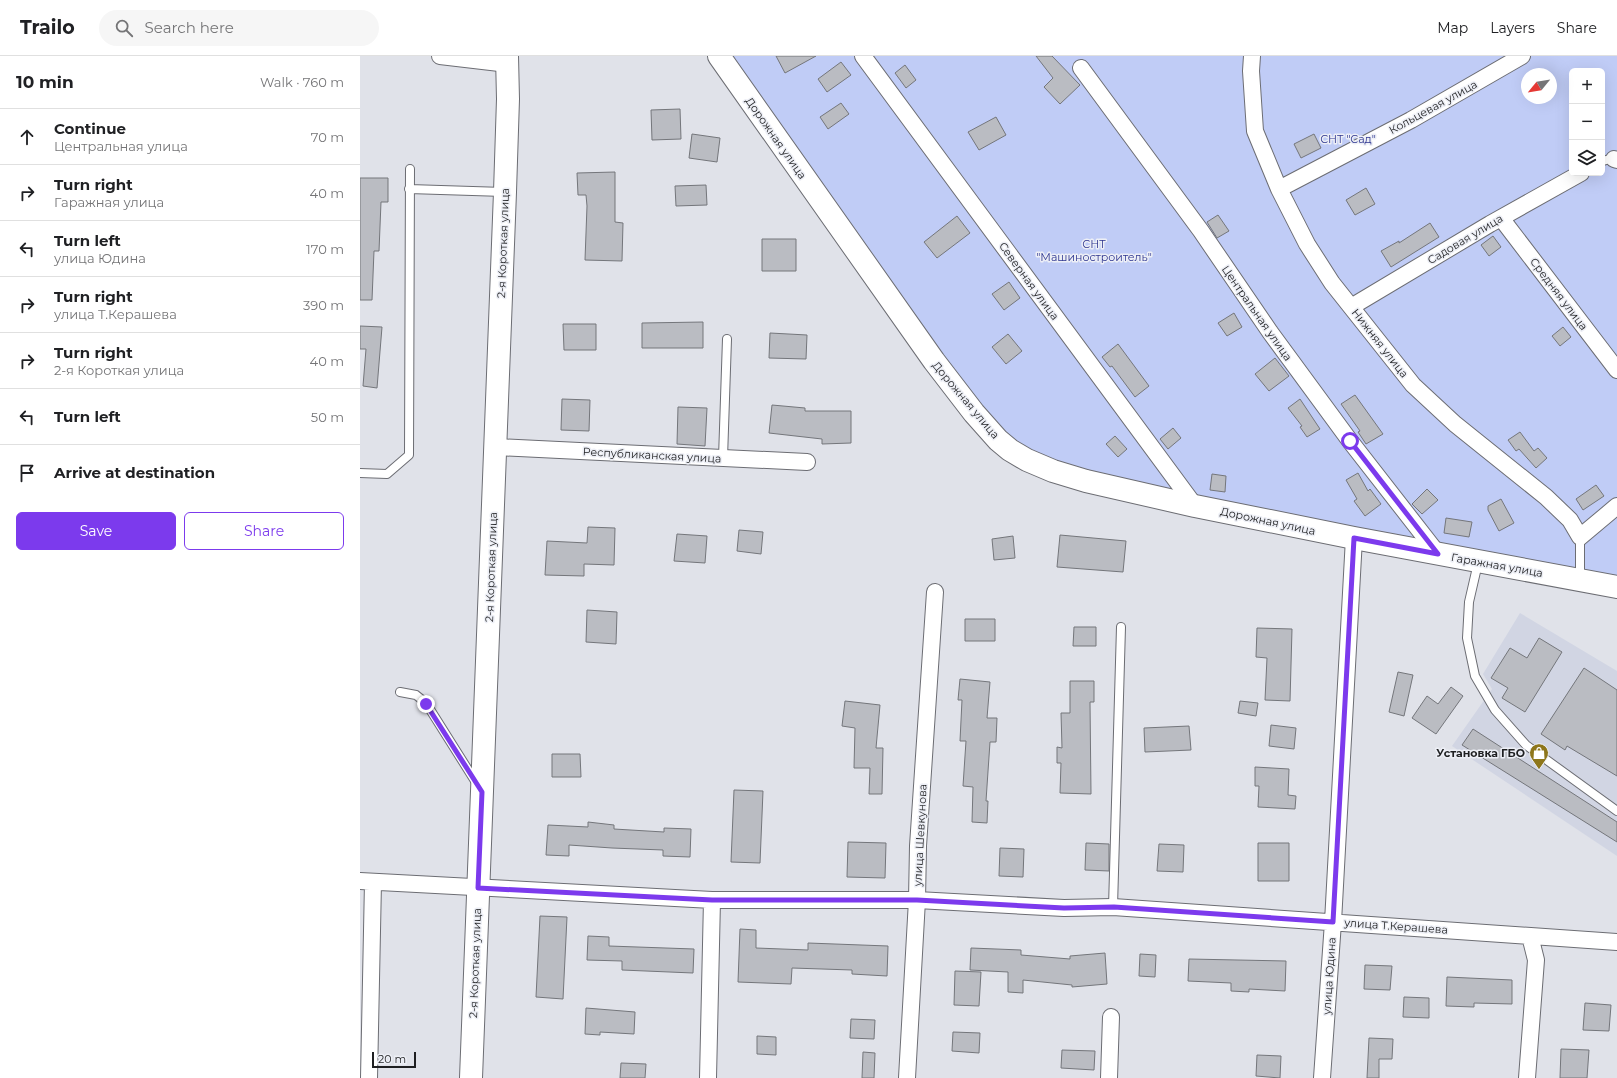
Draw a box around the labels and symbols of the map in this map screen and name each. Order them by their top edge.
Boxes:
north arrow [1521,68,1557,104]
street label: Кольцевая улица [1386,77,1480,137]
street label: Дорожная улица [743,94,809,182]
park label: СНТ "Сад" [1320,132,1376,146]
street label: 2-я Короткая улица [494,188,512,298]
street label: Садовая улица [1425,211,1505,267]
park label: СНТ "Машиностроитель" [1036,237,1152,264]
street label: Северная улица [996,239,1062,323]
street label: Средняя улица [1527,255,1591,333]
street label: Центральная улица [1219,263,1295,363]
street label: Нижняя улица [1349,306,1411,380]
street label: Дорожная улица [930,358,1002,442]
route start [1341,432,1359,450]
street label: Республиканская улица [582,444,722,466]
street label: Дорожная улица [1219,504,1317,538]
street label: 2-я Короткая улица [482,512,500,622]
street label: Гаражная улица [1450,550,1544,580]
route end [417,695,435,713]
shop icon: Установка ГБО [1528,742,1550,770]
place label: Установка ГБО [1436,746,1525,760]
street label: улица Шевкунова [910,783,930,888]
street label: 2-я Короткая улица [466,908,484,1018]
street label: улица Т.Керашева [1343,915,1448,937]
street label: улица Юдина [1319,937,1339,1016]
scale bar [372,1050,416,1069]

